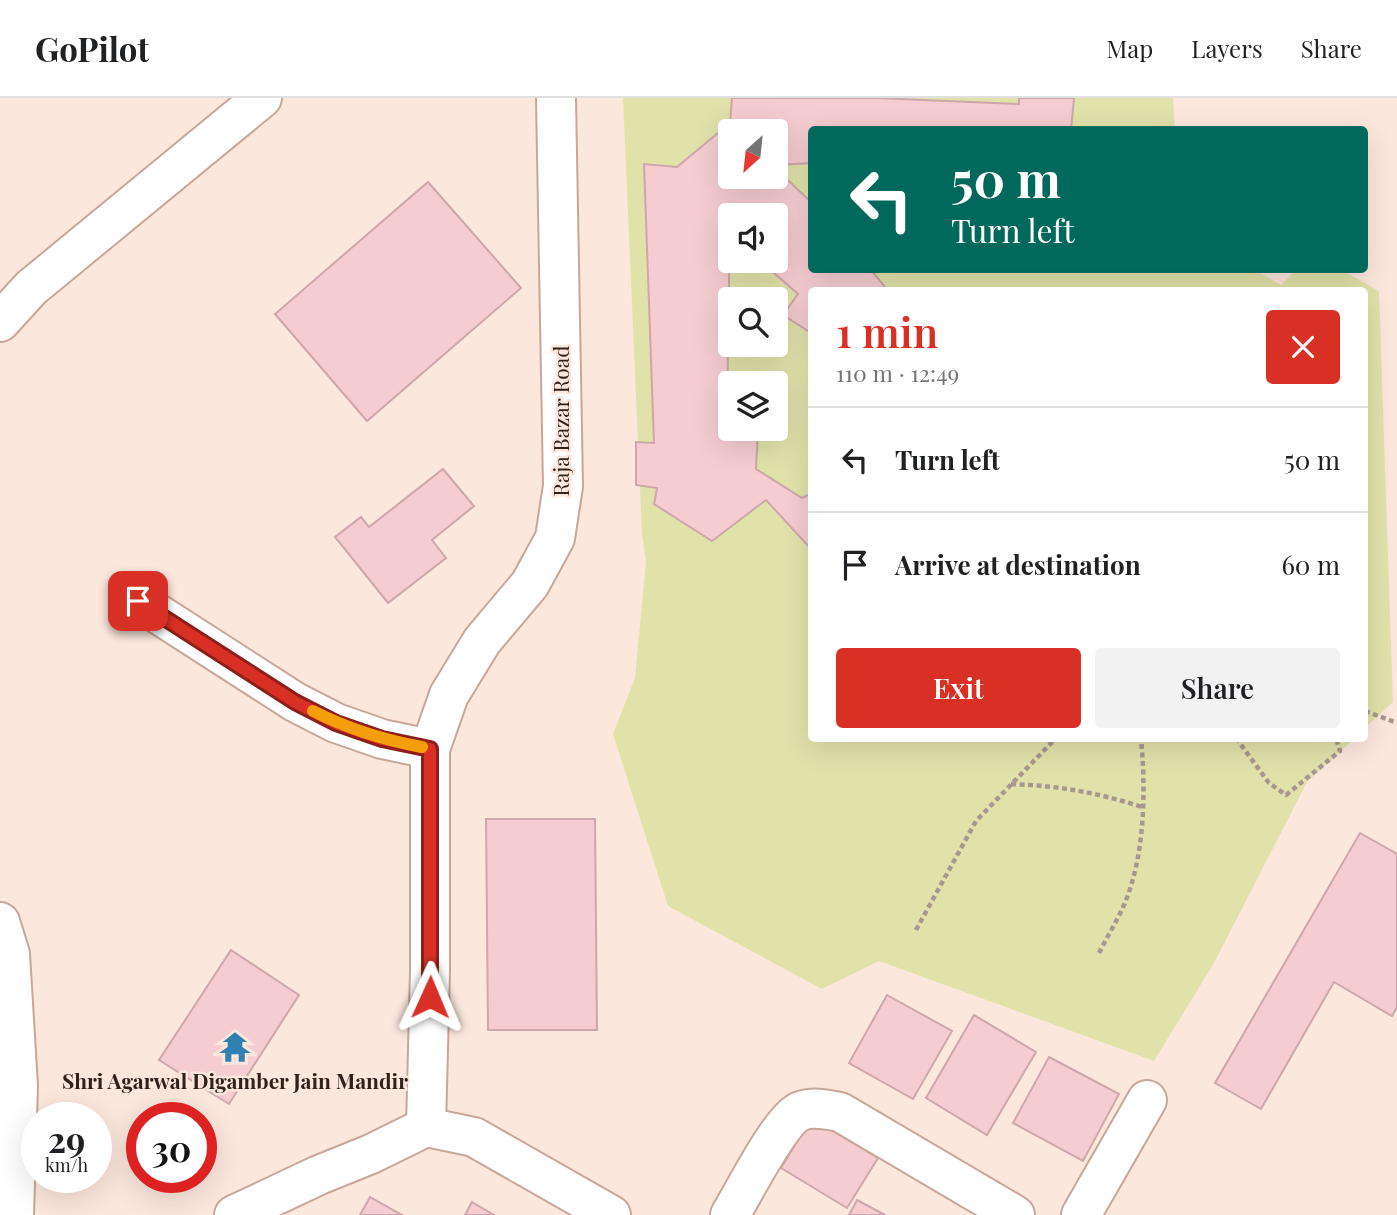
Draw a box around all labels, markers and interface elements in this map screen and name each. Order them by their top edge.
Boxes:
text: GoPilot [35,26,149,70]
text: Map [1107,32,1153,64]
text: Layers [1191,32,1263,64]
text: Share [1301,32,1362,64]
north arrow [718,119,788,189]
map controls [718,119,788,441]
text: 50 m [951,145,1061,210]
icon: left [836,154,927,245]
button: sound [718,203,788,273]
text: Turn left [951,208,1075,251]
button: search [718,287,788,357]
text: 1 min [836,303,938,359]
button: close [1266,310,1340,384]
street label: Raja Bazar Road [546,345,574,497]
text: 110 m · 12:49 [836,357,959,388]
button: layers [718,371,788,441]
icon: left [836,441,874,479]
text: Turn left [895,442,1000,477]
text: 50 m [1284,442,1340,477]
icon: arrive [836,546,874,584]
text: Arrive at destination [895,547,1141,582]
text: 60 m [1281,547,1340,582]
pin [108,571,168,631]
icon: arrive [119,582,157,620]
button: Exit [836,648,1081,728]
button: Share [1095,648,1340,728]
position arrow [393,960,467,1034]
temple icon: Shri Agarwal Digamber Jain Mandir [218,1030,252,1064]
place label: Shri Agarwal Digamber Jain Mandir [62,1066,408,1094]
speed limit sign: 30 [126,1102,217,1193]
text: 29 [48,1115,85,1162]
text: km/h [45,1153,88,1177]

